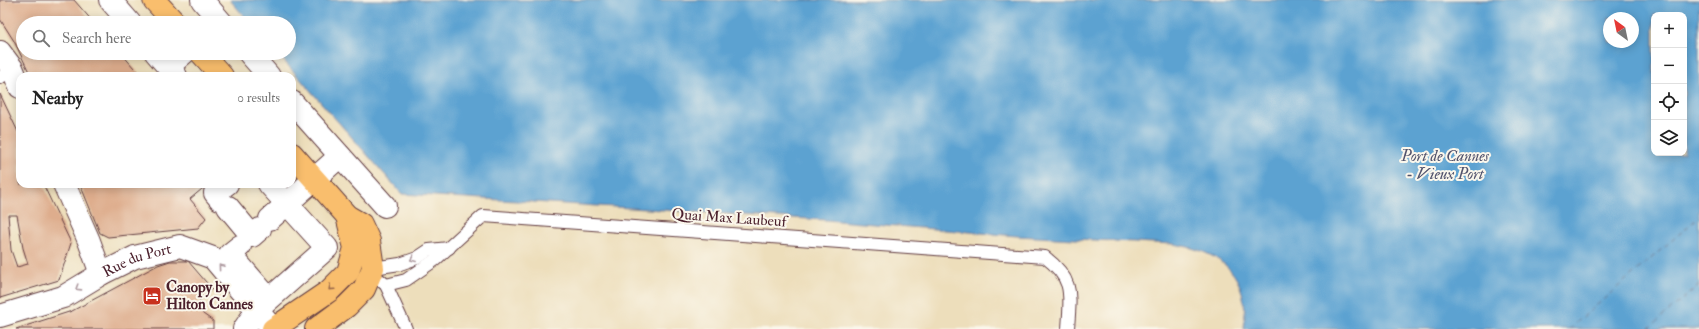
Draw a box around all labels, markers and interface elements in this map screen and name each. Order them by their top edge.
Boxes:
north arrow [1603,12,1639,48]
map controls [1651,12,1687,156]
button: + [1651,12,1687,48]
search box [16,16,296,60]
icon: search [30,27,52,49]
text: Search here [62,29,131,48]
button: − [1651,48,1687,84]
button: locate [1651,84,1687,120]
text: Nearby [32,88,83,109]
text: 0 results [237,90,280,106]
button: layers [1651,120,1687,156]
water label: Port de Cannes - Vieux Port [1400,146,1490,184]
street label: Quai Max Laubeuf [671,205,789,232]
street label: Rue du Port [99,239,173,281]
one-way arrow [409,254,416,262]
one-way arrow [218,265,225,272]
place label: Canopy by Hilton Cannes [166,278,253,314]
one-way arrow [75,283,82,290]
one-way arrow [328,283,336,291]
hotel icon: Canopy by Hilton Cannes [141,285,163,307]

